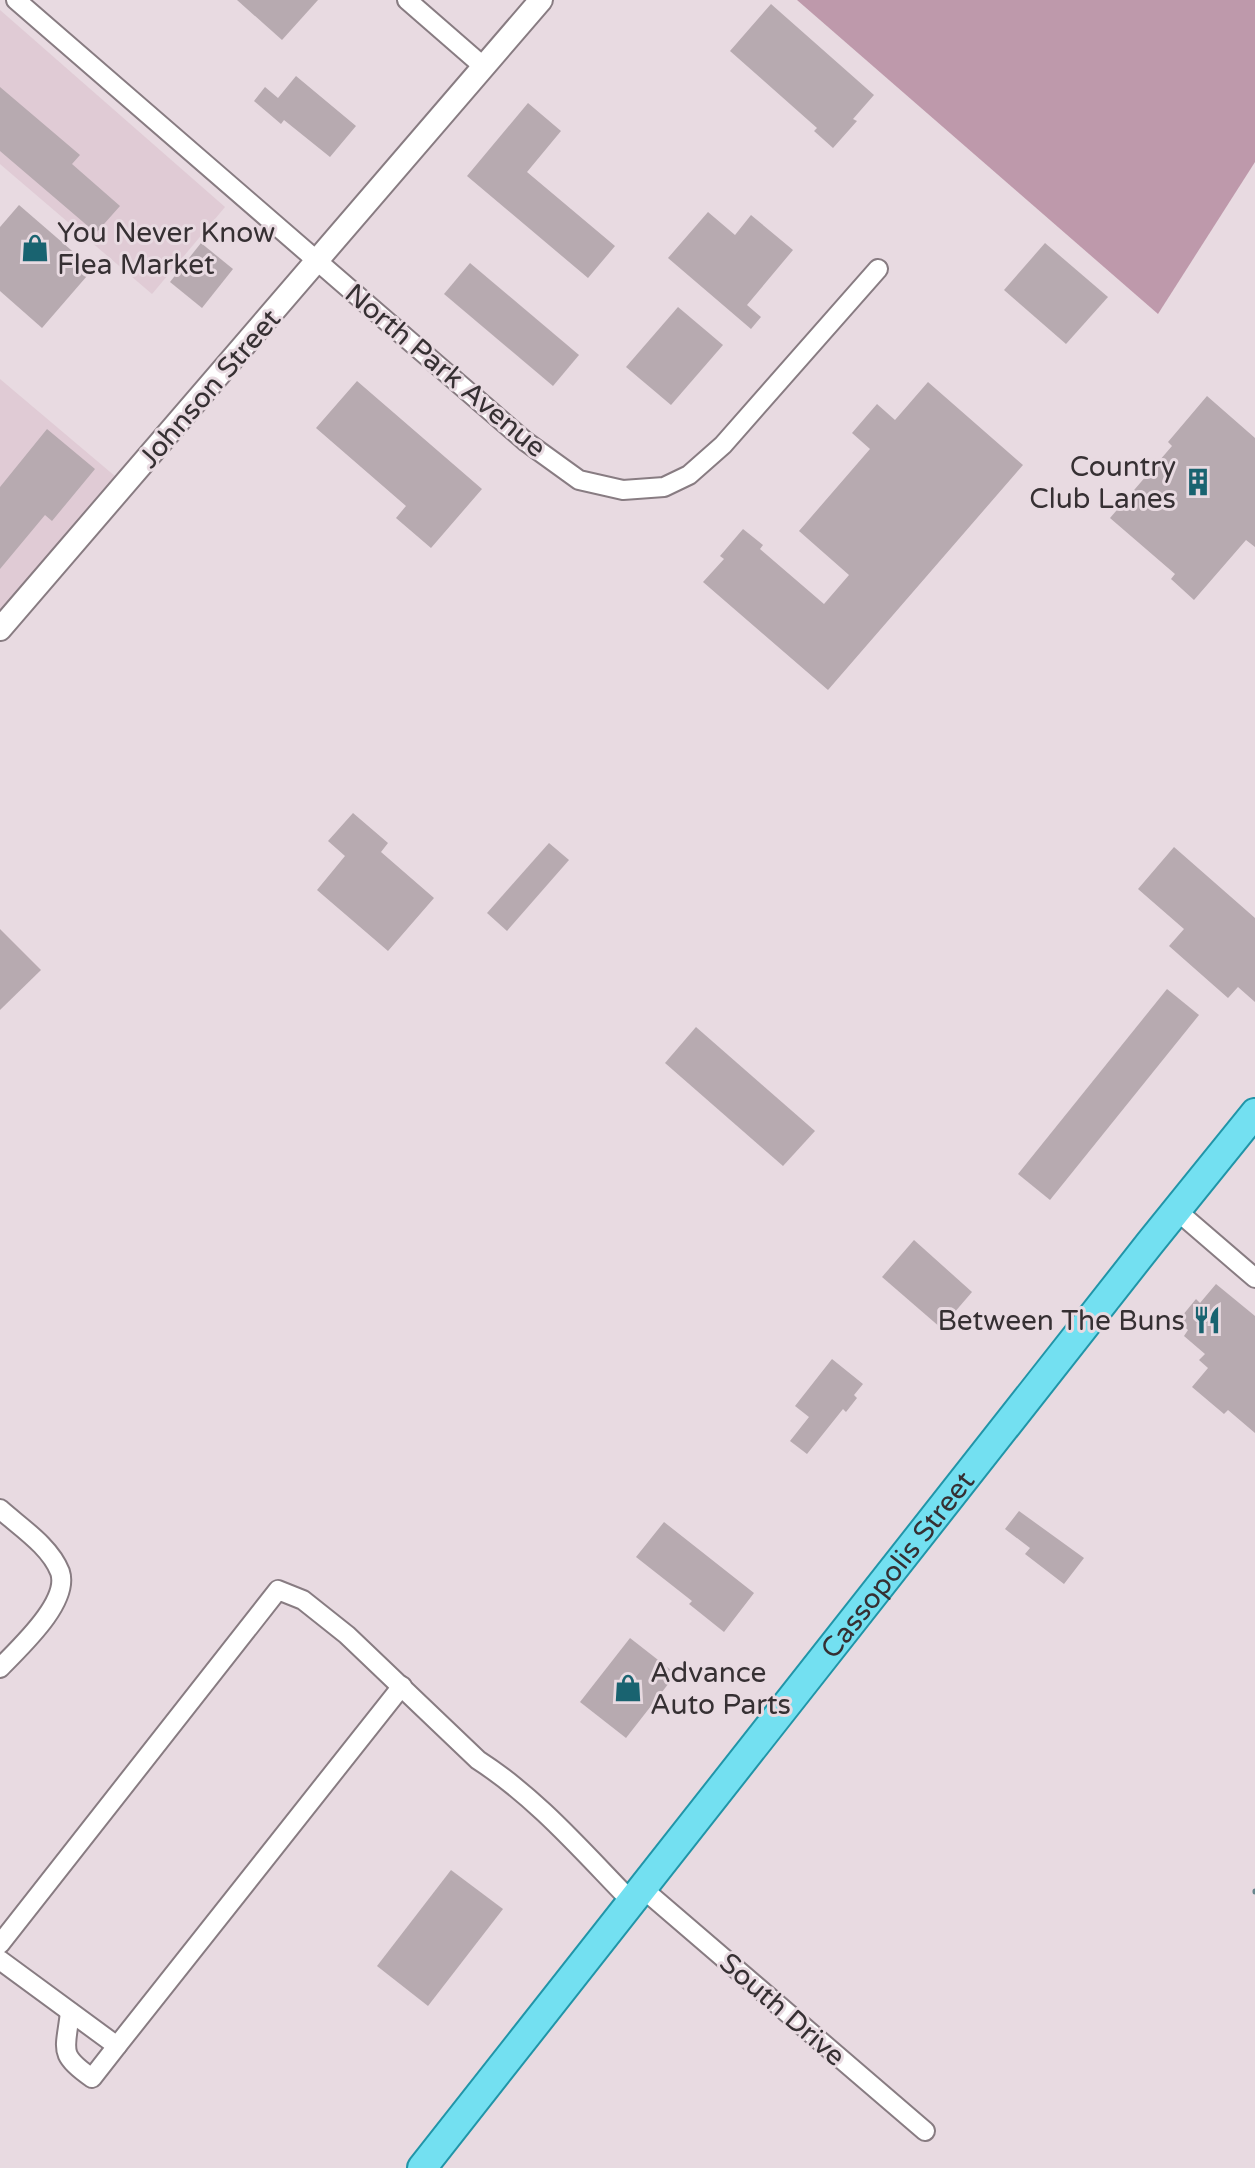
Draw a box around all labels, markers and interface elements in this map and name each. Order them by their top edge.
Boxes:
place label: You Never Know Flea Market [57,216,275,282]
shop icon: You Never Know Flea Market [20,233,50,263]
street label: North Park Avenue [338,277,553,465]
street label: Johnson Street [132,302,288,475]
place label: Country Club Lanes [1029,450,1176,516]
building icon: Country Club Lanes [1183,467,1213,497]
place label: Between The Buns [938,1304,1185,1338]
restaurant icon: Between The Buns [1192,1305,1222,1335]
street label: Cassopolis Street [814,1465,982,1665]
place label: Advance Auto Parts [650,1656,791,1722]
shop icon: Advance Auto Parts [613,1673,643,1703]
street label: South Drive [713,1946,852,2074]

